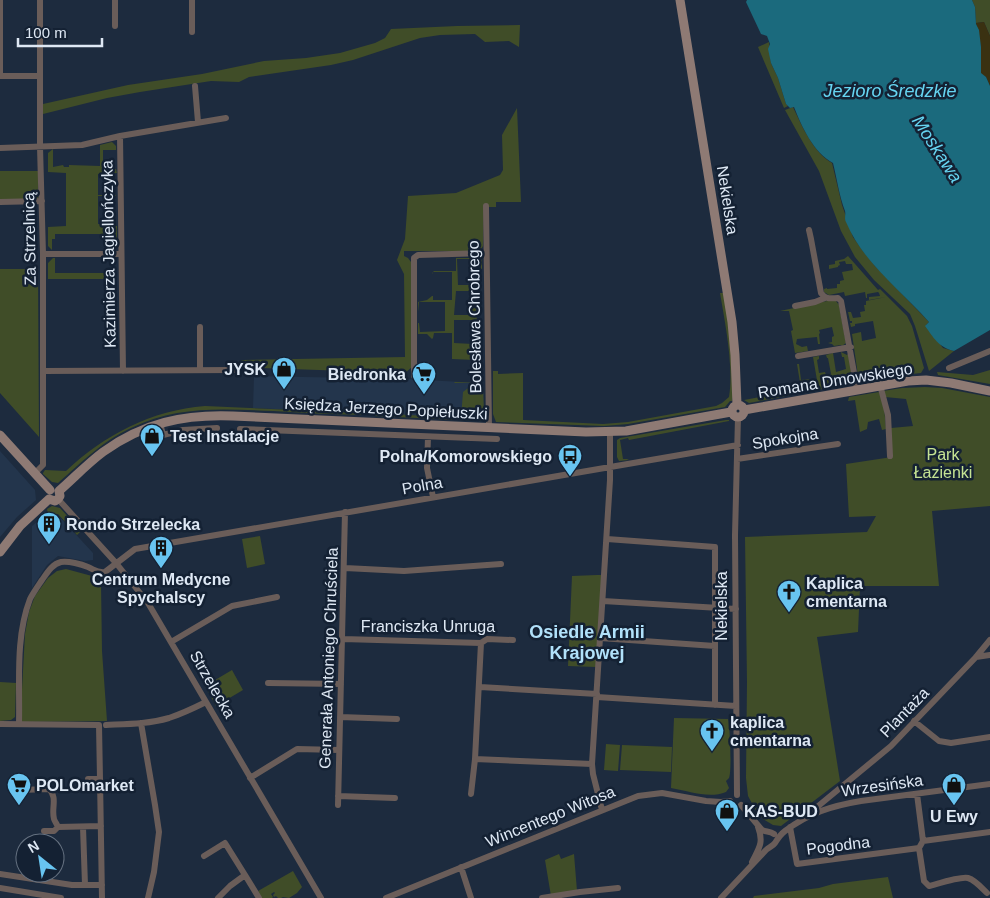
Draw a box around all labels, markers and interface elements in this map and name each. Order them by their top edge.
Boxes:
scale bar [18,15,101,47]
text: 100 m [25,24,67,41]
water label: Jezioro Średzkie [822,80,957,101]
water label: Moskawa [908,112,966,186]
street label: Kazimierza Jagiellończyka [98,160,119,348]
street label: Nekielska [714,164,741,236]
street label: Za Strzelnicą [20,192,39,286]
street label: Bolesława Chrobrego [465,240,484,394]
shop icon: JYSK [271,356,297,390]
street label: Romana Dmowskiego [756,360,914,401]
place label: JYSK [224,361,266,378]
supermarket icon: Biedronka [411,361,437,395]
place label: Biedronka [328,366,406,383]
street label: Księdza Jerzego Popiełuszki [284,395,488,422]
shop icon: Test Instalacje [139,423,165,457]
street label: Spokojna [751,425,819,452]
place label: Test Instalacje [170,428,279,445]
bus stop icon: Polna/Komorowskiego [557,443,583,477]
park label: Park Łazienki [914,446,972,481]
place label: Polna/Komorowskiego [380,448,552,465]
street label: Polna [400,474,444,497]
building icon: Rondo Strzelecka [36,511,62,545]
place label: Rondo Strzelecka [66,516,200,533]
building icon: Centrum Medycne Spychalscy [148,535,174,569]
street label: Generała Antoniego Chruściela [316,547,341,769]
place label: Centrum Medycne Spychalscy [92,571,230,606]
street label: Nekielska [713,571,730,641]
place label: Kaplica cmentarna [806,575,887,610]
church icon: Kaplica cmentarna [776,579,802,613]
street label: Franciszka Unruga [361,618,495,635]
district label: Osiedle Armii Krajowej [529,622,645,663]
street label: Strzelecka [187,648,239,721]
street label: Plantaża [877,684,932,741]
place label: kaplica cmentarna [730,714,811,749]
church icon: kaplica cmentarna [699,718,725,752]
street label: Wrzesińska [840,771,924,800]
supermarket icon: POLOmarket [6,772,32,806]
shop icon: U Ewy [941,772,967,806]
place label: POLOmarket [36,777,134,794]
street label: Wincentego Witosa [483,783,617,850]
shop icon: KAS-BUD [714,798,740,832]
place label: KAS-BUD [744,803,818,820]
place label: U Ewy [930,808,978,825]
north arrow [15,833,65,883]
street label: Pogodna [805,833,871,858]
text: N [25,837,42,856]

